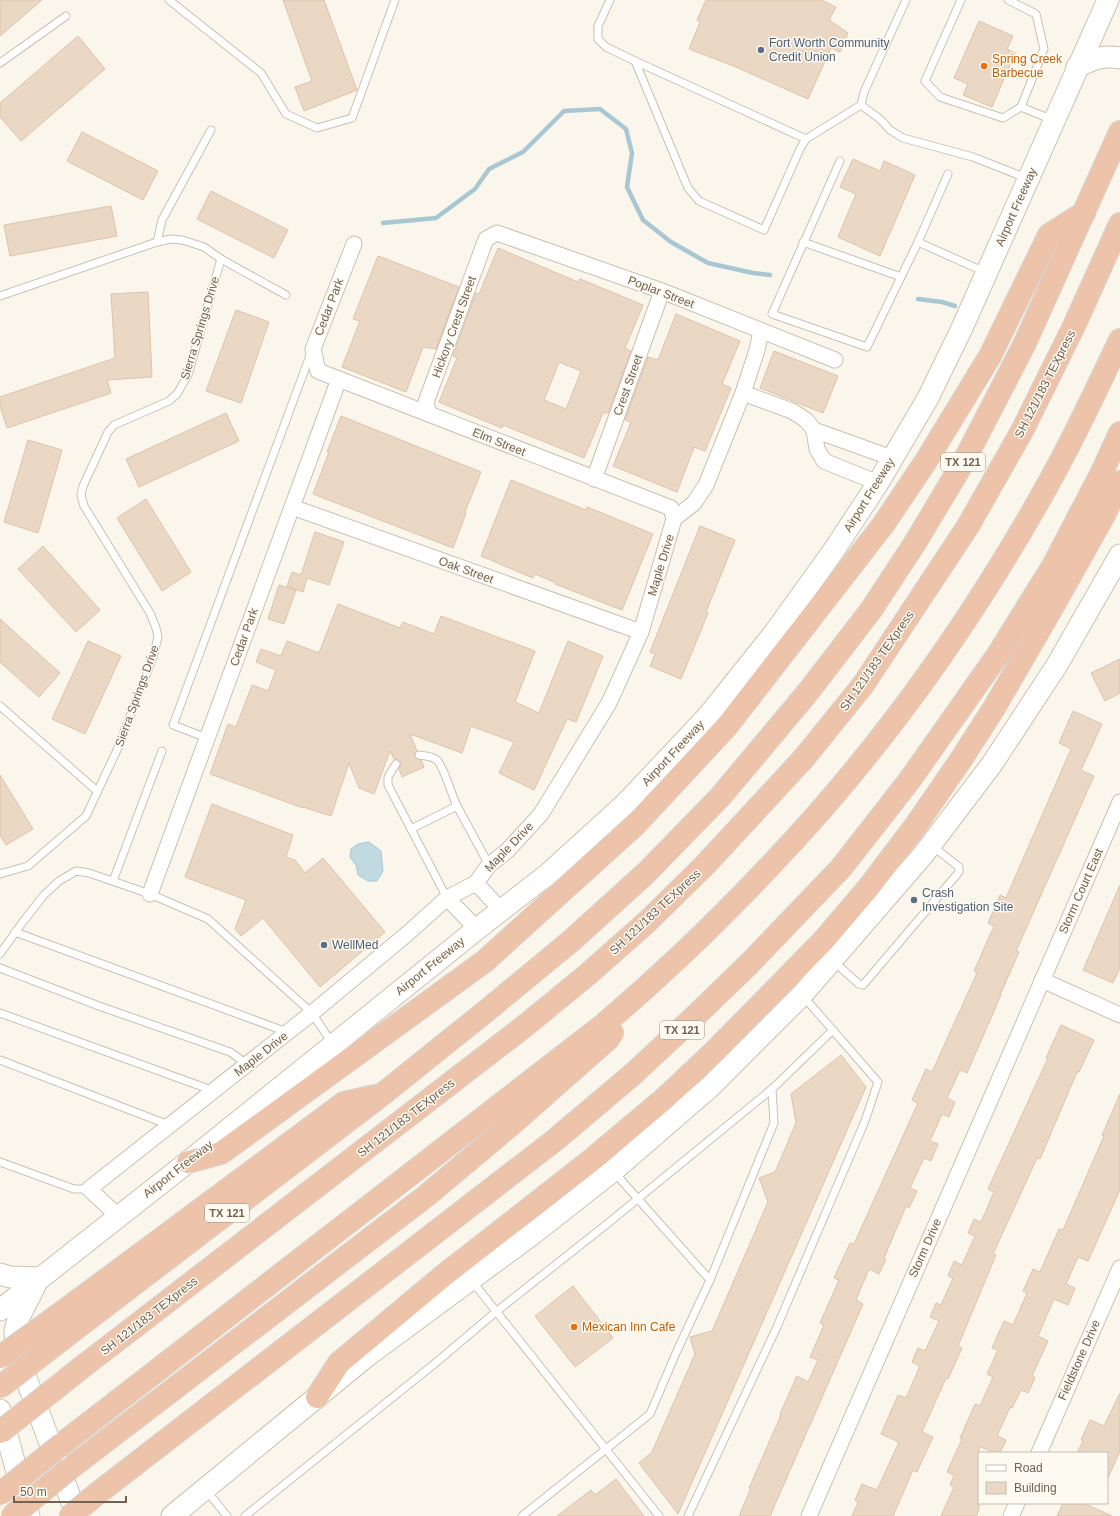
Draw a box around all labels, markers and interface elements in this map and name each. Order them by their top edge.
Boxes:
place label: Fort Worth Community Credit Union [769,36,889,64]
marker: Fort Worth Community Credit Union [756,45,766,55]
place label: Spring Creek Barbecue [992,52,1063,80]
marker: Spring Creek Barbecue [979,61,989,71]
street label: Airport Freeway [992,165,1040,249]
street label: Poplar Street [626,273,697,311]
street label: Sierra Springs Drive [178,274,222,381]
street label: Hickory Crest Street [429,274,479,380]
street label: Cedar Park [312,275,347,338]
street label: SH 121/183 TEXpress [1012,328,1078,440]
street label: Crest Street [610,352,646,417]
street label: Elm Street [470,425,528,459]
road number: TX 121 [941,453,985,471]
street label: Airport Freeway [841,455,897,535]
street label: Maple Drive [645,532,677,598]
street label: Oak Street [437,554,496,587]
street label: Cedar Park [227,605,261,668]
street label: SH 121/183 TEXpress [837,608,917,714]
street label: Sierra Springs Drive [112,643,162,749]
street label: Airport Freeway [639,717,707,789]
street label: Maple Drive [482,819,536,875]
street label: Storm Court East [1056,846,1106,936]
street label: SH 121/183 TEXpress [607,866,703,958]
place label: Crash Investigation Site [922,886,1014,914]
marker: Crash Investigation Site [909,895,919,905]
street label: Airport Freeway [393,934,467,998]
place label: WellMed [332,938,378,952]
marker: WellMed [319,940,329,950]
road number: TX 121 [660,1021,704,1039]
street label: Maple Drive [231,1029,291,1079]
street label: SH 121/183 TEXpress [355,1076,457,1160]
street label: Airport Freeway [140,1137,216,1201]
road number: TX 121 [205,1204,249,1222]
street label: Storm Drive [906,1216,944,1280]
street label: SH 121/183 TEXpress [98,1274,200,1358]
street label: Fieldstone Drive [1055,1317,1103,1402]
place label: Mexican Inn Cafe [582,1320,676,1334]
marker: Mexican Inn Cafe [569,1322,579,1332]
legend [978,1452,1108,1504]
text: Road [1014,1461,1043,1475]
scale bar [14,1478,126,1504]
text: Building [1014,1481,1057,1495]
text: 50 m [20,1485,47,1499]

